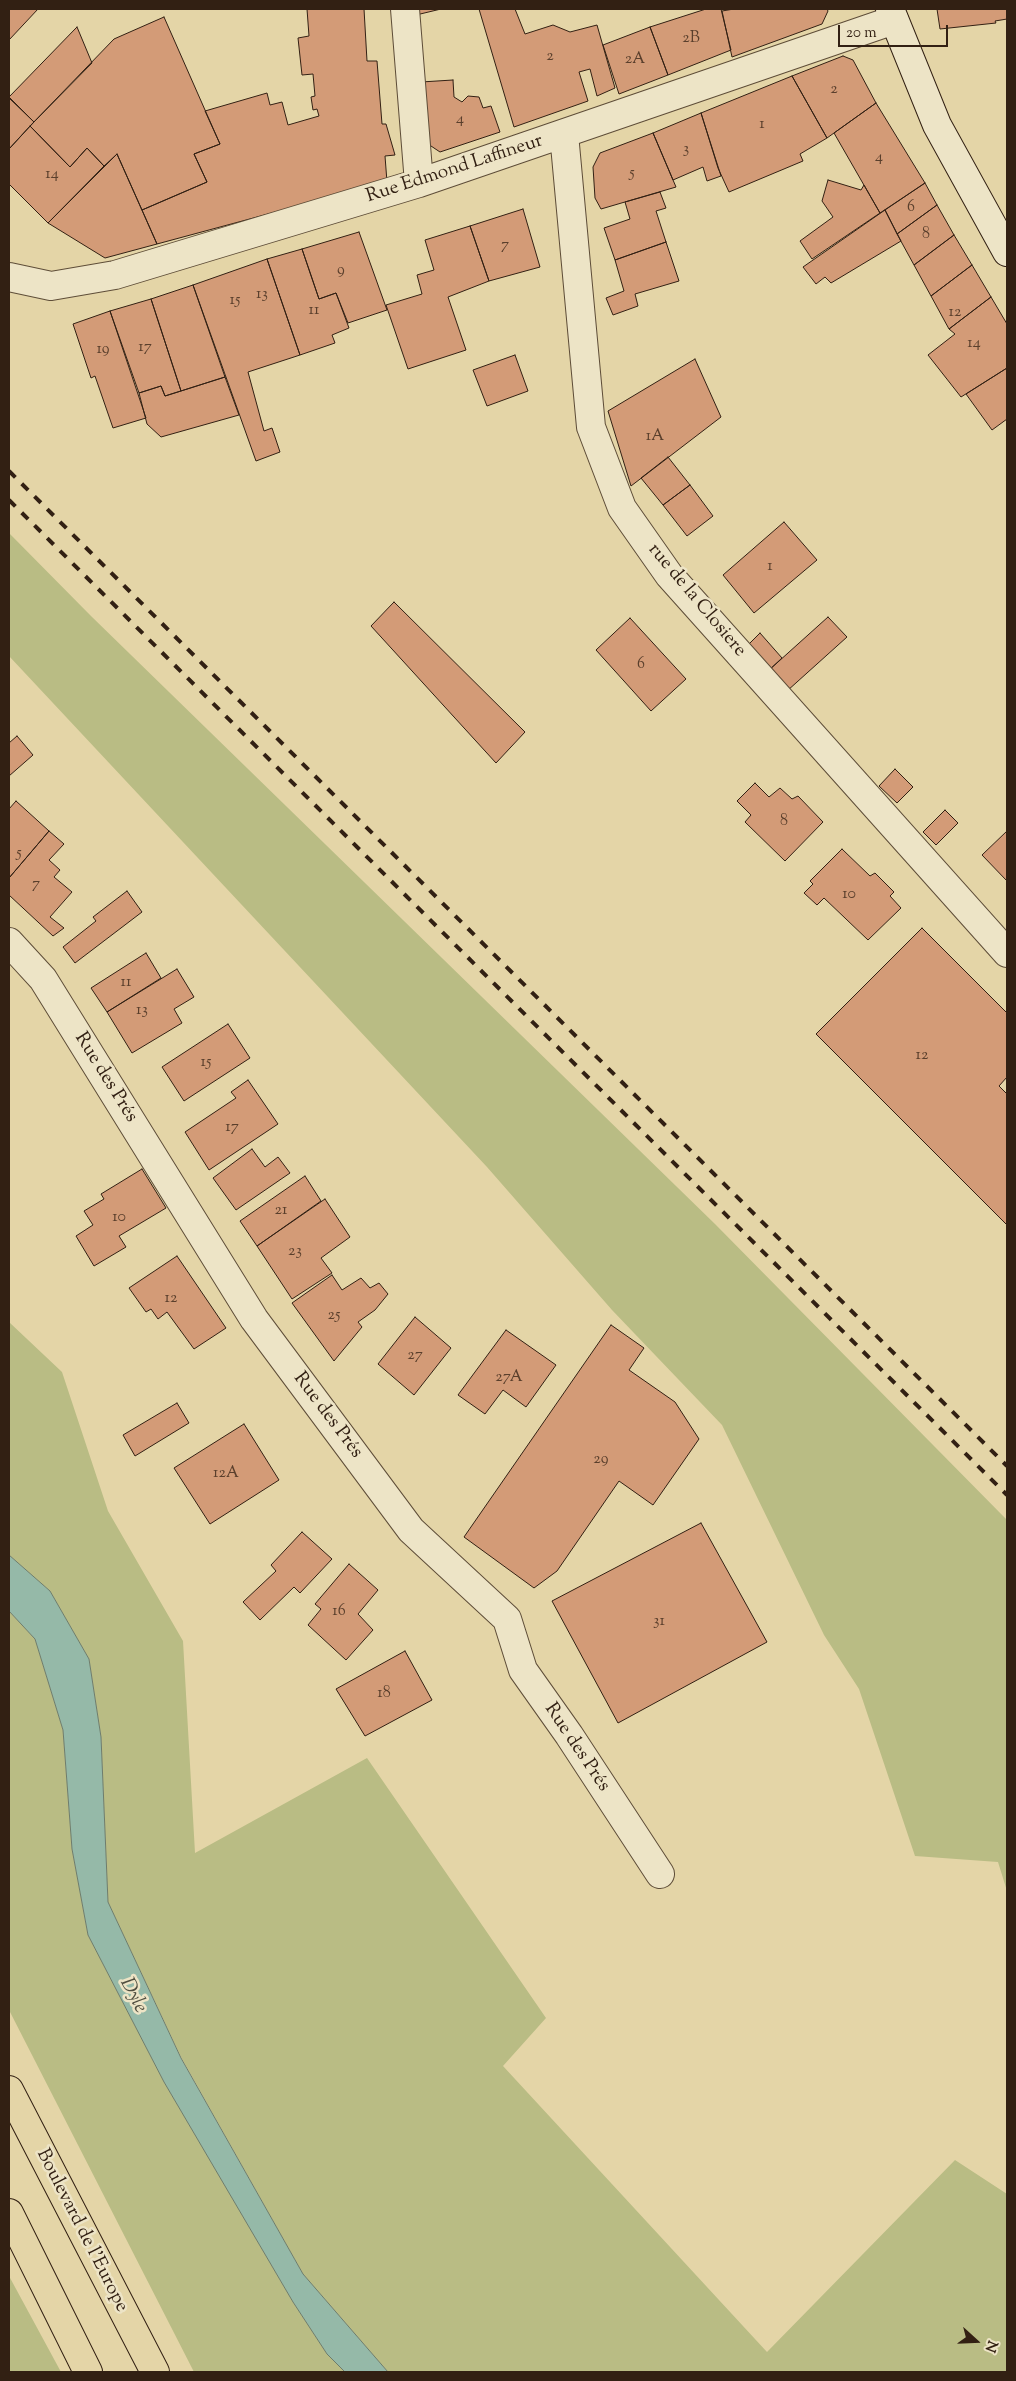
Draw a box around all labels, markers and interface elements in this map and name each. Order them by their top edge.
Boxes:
scale bar [841,15,951,47]
text: 20 m [846,23,877,44]
house number: 2B [682,29,700,49]
house number: 2 [546,47,554,67]
house number: 2A [625,50,645,70]
house number: 2 [830,80,838,100]
house number: 4 [456,110,464,130]
house number: 1 [759,115,765,135]
street label: Rue Edmond Laffineur [364,131,546,209]
house number: 3 [683,140,689,160]
house number: 4 [875,148,883,168]
house number: 5 [629,164,635,184]
house number: 14 [45,165,59,185]
house number: 6 [907,198,915,218]
house number: 8 [922,225,930,245]
house number: 7 [501,236,509,256]
house number: 9 [337,261,345,281]
house number: 13 [256,285,268,305]
house number: 15 [230,291,240,311]
house number: 11 [309,301,319,321]
house number: 12 [949,303,961,323]
house number: 14 [967,334,981,354]
house number: 17 [138,338,152,358]
house number: 19 [96,340,110,360]
house number: 1A [646,427,664,447]
street label: rue de la Closiere [642,540,750,662]
house number: 1 [767,557,773,577]
house number: 6 [637,655,645,675]
house number: 8 [780,812,788,832]
house number: 5 [16,844,22,864]
house number: 7 [32,875,40,895]
house number: 10 [842,885,856,905]
house number: 11 [121,973,131,993]
house number: 13 [136,1001,148,1021]
street label: Rue des Prés [68,1029,142,1127]
house number: 12 [916,1046,928,1066]
house number: 15 [201,1053,211,1073]
house number: 17 [225,1118,239,1138]
house number: 21 [275,1201,287,1221]
house number: 10 [112,1208,126,1228]
house number: 23 [288,1242,302,1262]
house number: 12 [165,1289,177,1309]
house number: 25 [328,1306,340,1326]
house number: 27 [407,1346,423,1366]
house number: 27A [495,1368,523,1388]
street label: Rue des Prés [287,1369,367,1463]
house number: 29 [593,1450,609,1470]
house number: 12A [213,1464,239,1484]
house number: 16 [332,1602,346,1622]
house number: 31 [653,1612,665,1632]
house number: 18 [377,1684,391,1704]
street label: Rue des Prés [538,1699,614,1797]
water label: Dyle [113,1974,151,2018]
street label: Boulevard de l'Europe [30,2146,132,2316]
north arrow [951,2316,1001,2366]
text: N [979,2337,1001,2355]

